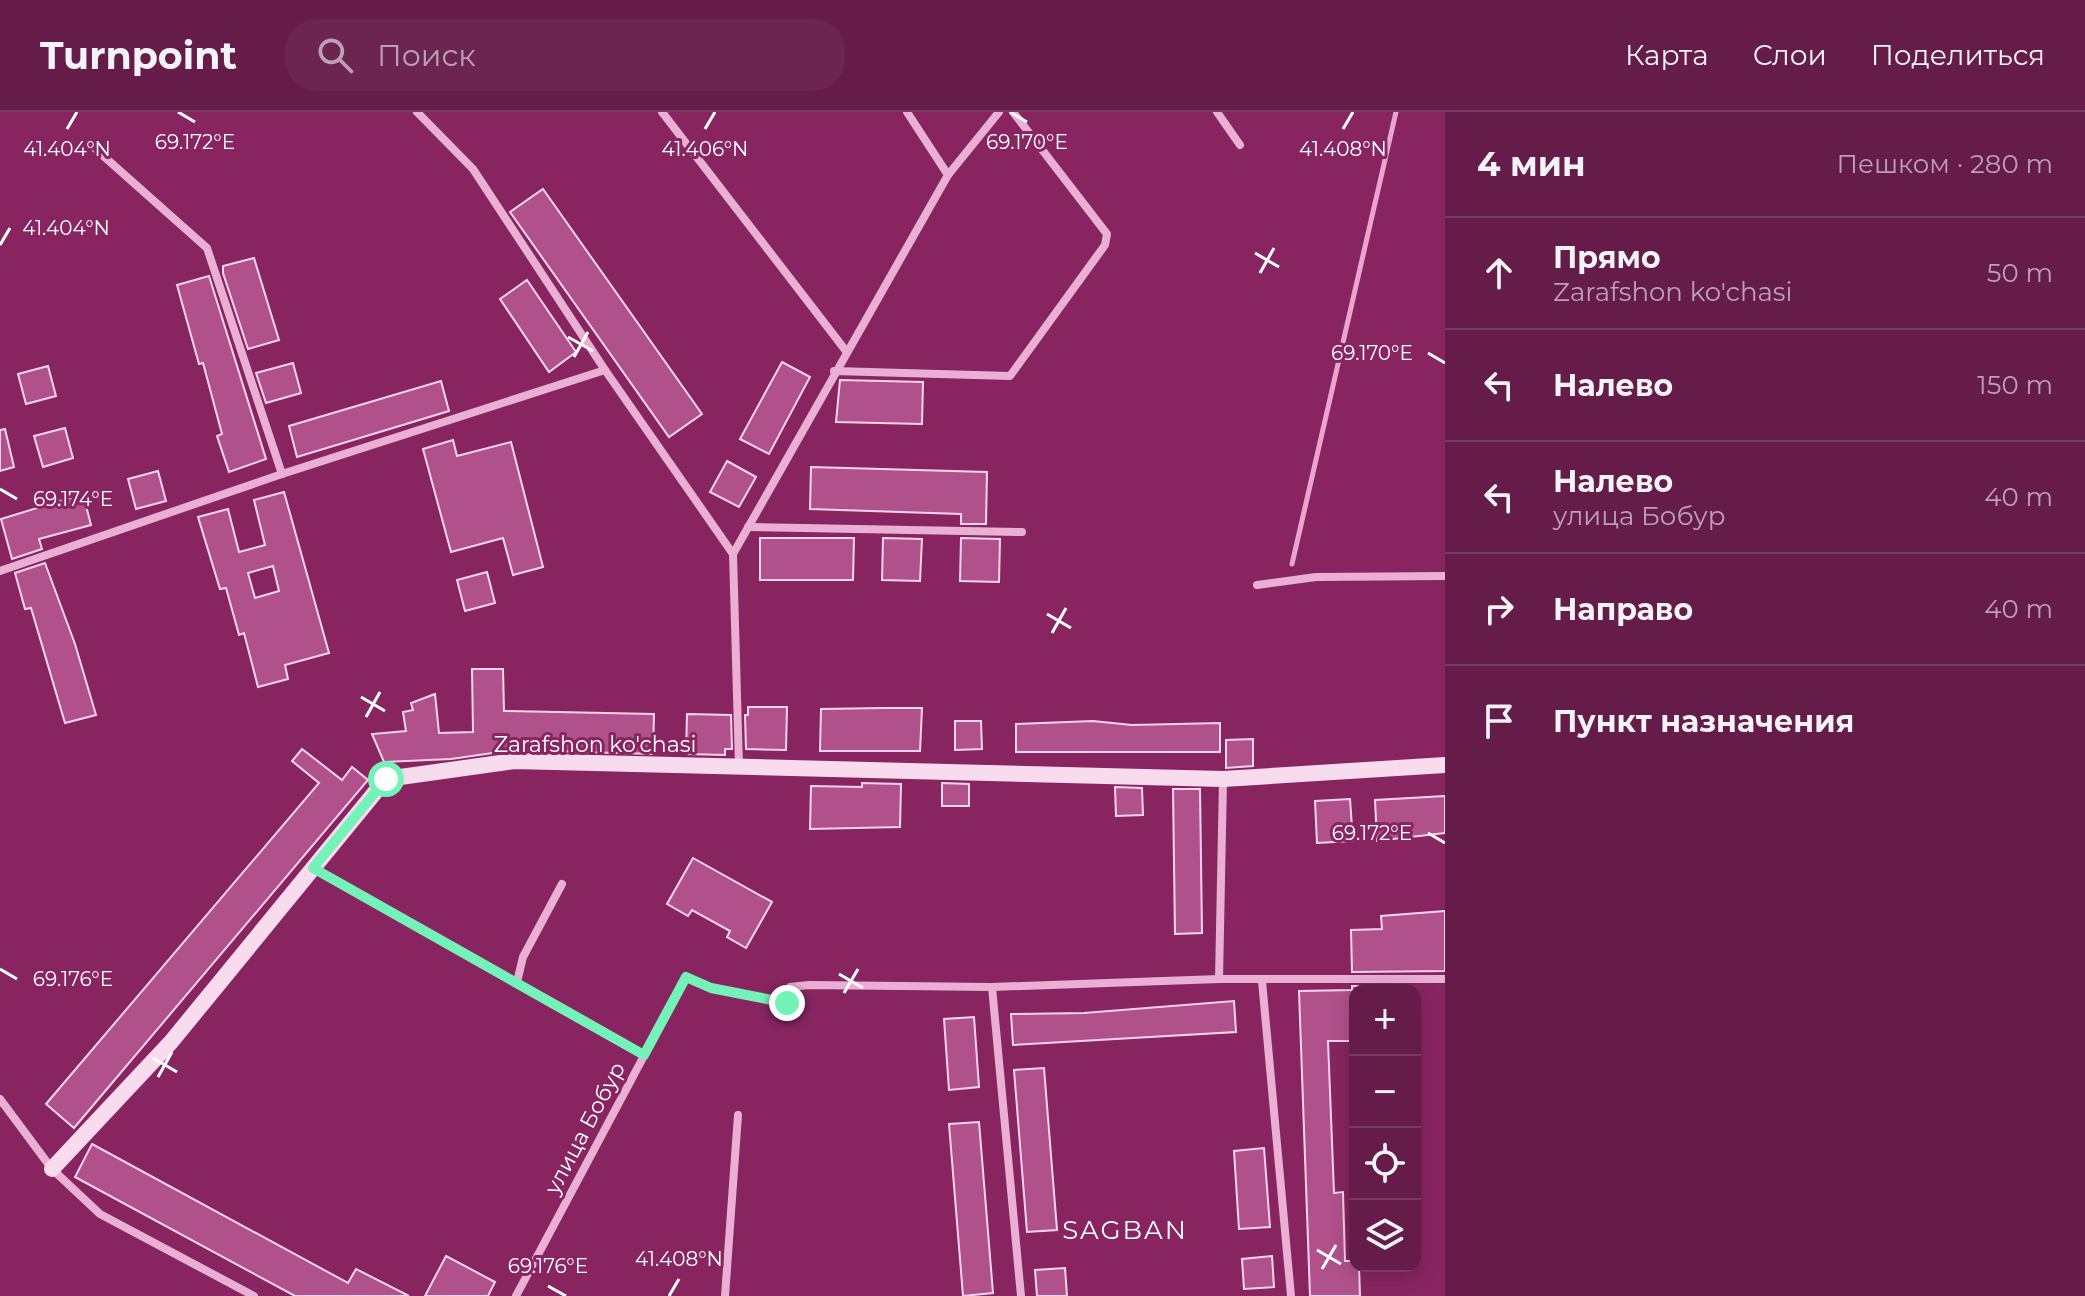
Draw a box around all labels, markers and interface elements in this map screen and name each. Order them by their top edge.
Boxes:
search box [285,19,845,91]
text: Turnpoint [40,32,237,79]
icon: search [313,33,357,77]
text: Поиск [377,37,476,74]
text: Карта [1625,38,1709,72]
text: Слои [1753,38,1827,72]
text: Поделиться [1871,38,2045,72]
text: 69.172°E [155,130,235,154]
text: 69.170°E [986,130,1068,154]
text: 41.404°N [23,137,111,161]
text: 41.406°N [662,137,748,161]
text: 41.408°N [1299,137,1387,161]
text: 4 мин [1477,143,1586,185]
text: Пешком · 280 m [1836,148,2053,180]
text: 41.404°N [22,216,110,240]
text: Прямо [1553,239,1661,276]
icon: ahead [1477,251,1521,295]
text: 50 m [1987,257,2053,289]
text: Zarafshon ko'chasi [1553,276,1793,308]
text: 69.170°E [1331,341,1413,365]
icon: left [1477,363,1521,407]
text: Налево [1553,367,1673,404]
text: 150 m [1977,369,2053,401]
text: Налево [1553,463,1673,500]
icon: left [1477,475,1521,519]
text: 40 m [1984,481,2053,513]
text: 69.174°E [33,487,113,511]
text: улица Бобур [1553,500,1725,532]
icon: right [1477,587,1521,631]
text: Направо [1553,591,1693,628]
text: 40 m [1984,593,2053,625]
icon: arrive [1477,699,1521,743]
text: Пункт назначения [1553,703,1854,740]
street label: Zarafshon ko'chasi [494,731,696,758]
route start [368,761,404,797]
text: 69.172°E [1332,821,1412,845]
text: 69.176°E [33,967,113,991]
map controls [1349,984,1421,1272]
button: + [1349,984,1421,1056]
route end [769,985,805,1021]
button: − [1349,1056,1421,1128]
street label: улица Бобур [538,1057,631,1200]
button: locate [1349,1128,1421,1200]
button: layers [1349,1200,1421,1272]
district label: SAGBAN [1062,1214,1188,1246]
text: 41.408°N [635,1247,723,1271]
text: 69.176°E [508,1254,588,1278]

